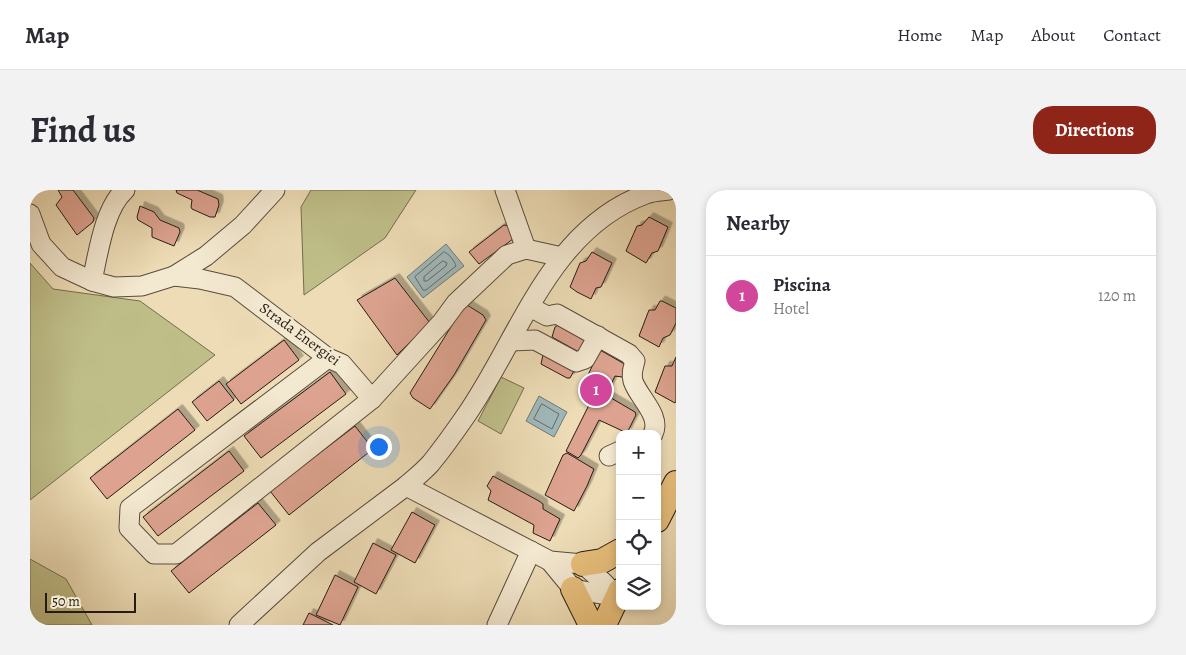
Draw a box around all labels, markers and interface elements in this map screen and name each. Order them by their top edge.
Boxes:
text: Map [25,19,69,51]
text: Home [897,23,942,47]
text: Map [970,23,1003,47]
text: About [1031,23,1075,47]
text: Contact [1103,23,1161,47]
text: Find us [30,106,136,154]
button: Directions [1033,106,1156,154]
text: Nearby [726,209,789,237]
text: Piscina [773,272,831,298]
text: 1 [739,285,745,307]
text: 120 m [1098,285,1136,307]
street label: Strada Energiei [256,298,344,370]
text: Hotel [773,298,809,320]
pin: 1 [580,371,612,409]
map controls [616,430,661,610]
button: + [616,430,661,475]
your location [366,434,392,460]
button: − [616,475,661,520]
button: locate [616,520,661,565]
button: layers [616,565,661,610]
scale bar [45,590,136,613]
text: 50 m [52,592,80,611]

